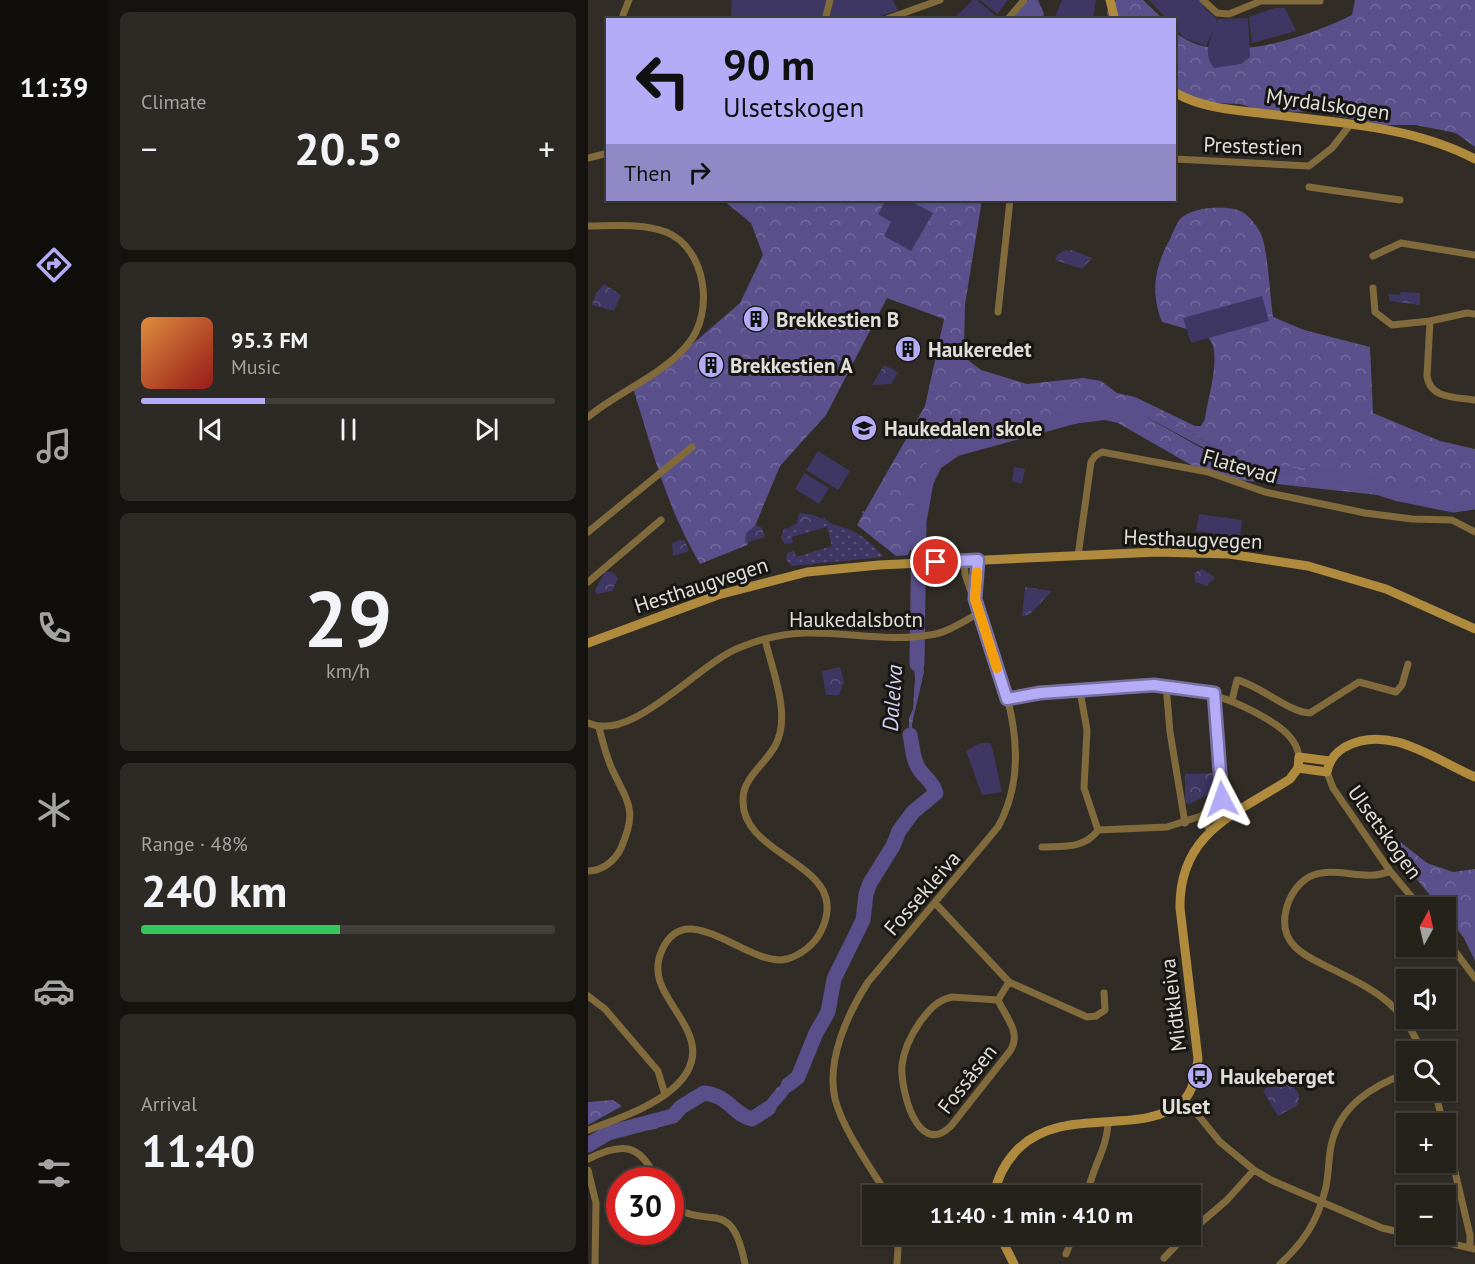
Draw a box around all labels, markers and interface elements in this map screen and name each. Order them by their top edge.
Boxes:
text: 90 m [723,37,815,92]
icon: left [624,42,702,120]
text: 11:39 [20,70,88,104]
street label: Myrdalskogen [1264,82,1392,126]
text: Climate [141,89,207,115]
text: Ulsetskogen [723,90,864,124]
text: 20.5° [294,119,402,177]
text: − [141,127,158,170]
text: + [538,127,555,170]
street label: Prestestien [1203,131,1303,161]
icon: right [683,156,716,189]
text: Then [624,159,671,187]
icon: directions [33,244,75,286]
building icon: Brekkestien B [741,304,771,334]
place label: Brekkestien B [776,306,899,333]
text: 95.3 FM [231,326,308,354]
building icon: Haukeredet [893,334,923,364]
place label: Haukeredet [928,336,1032,363]
building icon: Brekkestien A [696,350,726,380]
place label: Brekkestien A [730,352,853,379]
text: Music [231,354,280,380]
icon: previous [194,413,227,446]
icon: pause [332,413,365,446]
icon: next [470,413,503,446]
school or university icon: Haukedalen skole [849,413,879,443]
place label: Haukedalen skole [884,415,1043,442]
icon: music [33,425,75,467]
street label: Flatevad [1200,443,1280,489]
street label: Hesthaugvegen [1123,523,1263,555]
pin [910,536,961,587]
icon: arrive [919,545,952,578]
street label: Hesthaugvegen [631,551,771,619]
text: 29 [304,568,392,669]
street label: Haukedalsbotn [789,606,923,633]
icon: phone [33,607,75,649]
text: km/h [326,658,370,684]
water label: Dalelva [876,664,908,732]
position arrow [1190,767,1254,831]
street label: Ulsetskogen [1342,780,1428,884]
icon: climate [33,789,75,831]
text: Range · 48% [141,831,248,857]
street label: Fossekleiva [878,845,966,941]
text: 240 km [141,861,287,919]
north arrow [1396,897,1456,957]
map controls [1396,897,1456,1245]
street label: Midtkleiva [1154,957,1192,1053]
button: sound [1396,969,1456,1029]
icon: car [33,970,75,1012]
street label: Fossåsen [931,1039,1003,1119]
button: search [1396,1041,1456,1101]
bus stop icon: Haukeberget [1185,1061,1215,1091]
place label: Haukeberget [1220,1063,1335,1090]
text: Arrival [141,1091,197,1117]
district label: Ulset [1162,1092,1211,1120]
button: + [1396,1113,1456,1173]
text: 11:40 [141,1121,255,1179]
icon: filters [33,1152,75,1194]
speed limit sign: 30 [606,1167,684,1245]
button: − [1396,1185,1456,1245]
text: 11:40 · 1 min · 410 m [930,1201,1133,1229]

